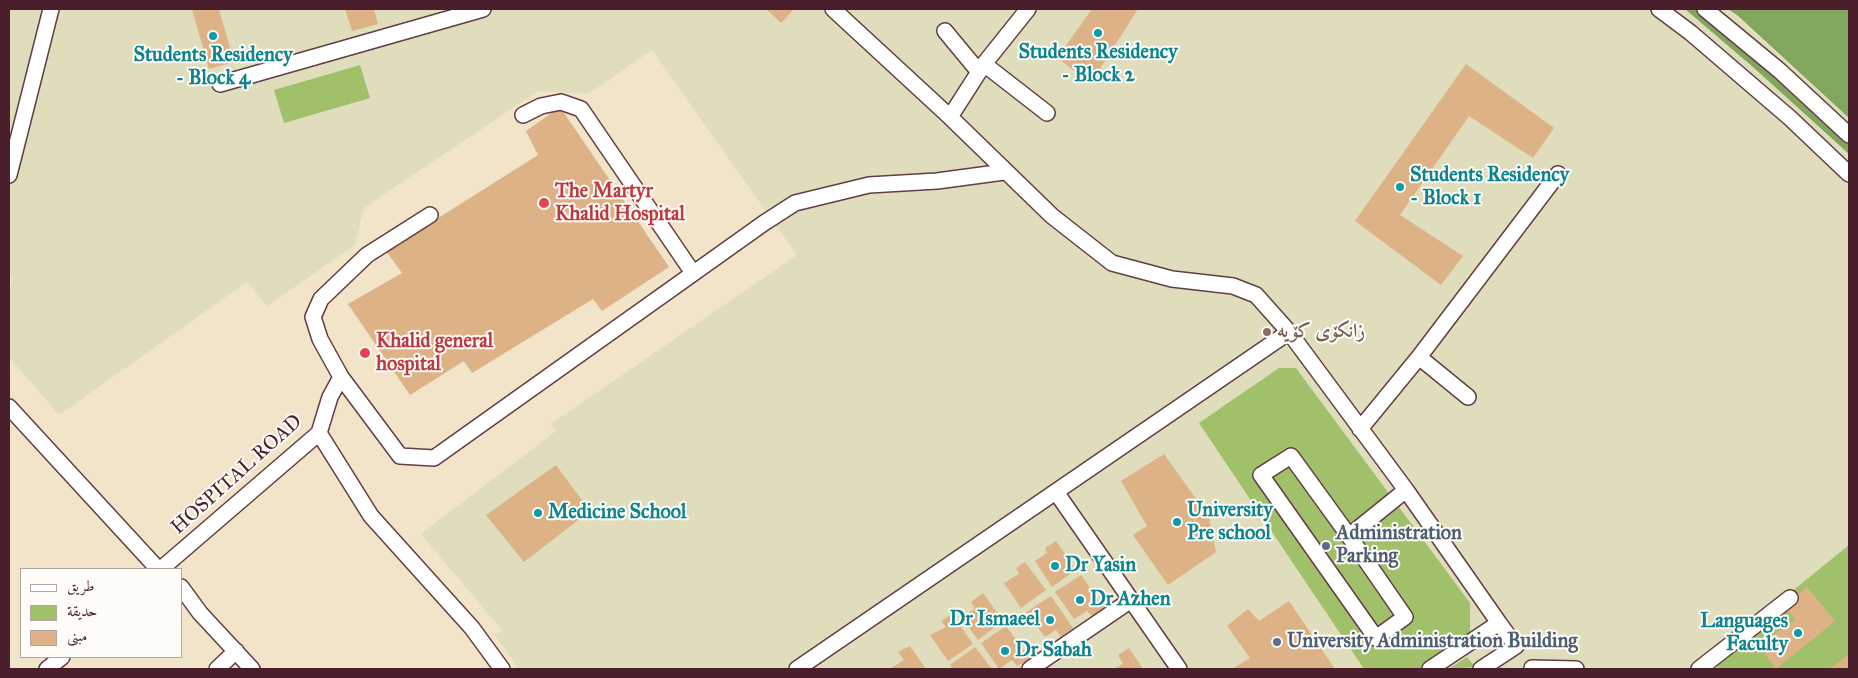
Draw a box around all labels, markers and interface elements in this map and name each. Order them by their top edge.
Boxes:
marker: Students Residency - Block 2 [1092,27,1104,39]
marker: Students Residency - Block 4 [207,30,219,42]
place label: Students Residency - Block 2 [1018,41,1178,88]
place label: Students Residency - Block 4 [133,44,293,91]
place label: Students Residency - Block 1 [1410,164,1569,211]
place label: The Martyr Khalid Hospital [555,180,685,227]
marker: Students Residency - Block 1 [1394,181,1406,193]
marker: The Martyr Khalid Hospital [537,196,551,210]
place label: زانکۆی کۆیە [1277,320,1365,344]
marker: زانکۆی کۆیە [1261,326,1273,338]
place label: Khalid general hospital [376,330,493,377]
marker: Khalid general hospital [358,346,372,360]
street label: HOSPITAL ROAD [167,410,307,540]
place label: University Pre school [1187,499,1273,546]
place label: Medicine School [548,501,686,525]
marker: Medicine School [532,507,544,519]
marker: University Pre school [1171,516,1183,528]
place label: Administration Parking [1336,522,1462,569]
marker: Administration Parking [1320,540,1332,552]
place label: Dr Yasin [1065,554,1136,578]
marker: Dr Yasin [1049,560,1061,572]
legend [20,568,182,658]
text: طريق [67,577,94,595]
place label: Dr Azhen [1090,588,1171,612]
marker: Dr Azhen [1074,594,1086,606]
text: حديقة [67,602,97,620]
place label: Dr Ismaeel [949,608,1040,632]
place label: Languages Faculty [1700,610,1788,657]
marker: Dr Ismaeel [1044,614,1056,626]
text: مبنى [67,627,87,645]
marker: Languages Faculty [1792,627,1804,639]
place label: University Administration Building [1287,630,1578,654]
marker: University Administration Building [1271,636,1283,648]
place label: Dr Sabah [1015,639,1092,663]
marker: Dr Sabah [999,645,1011,657]

